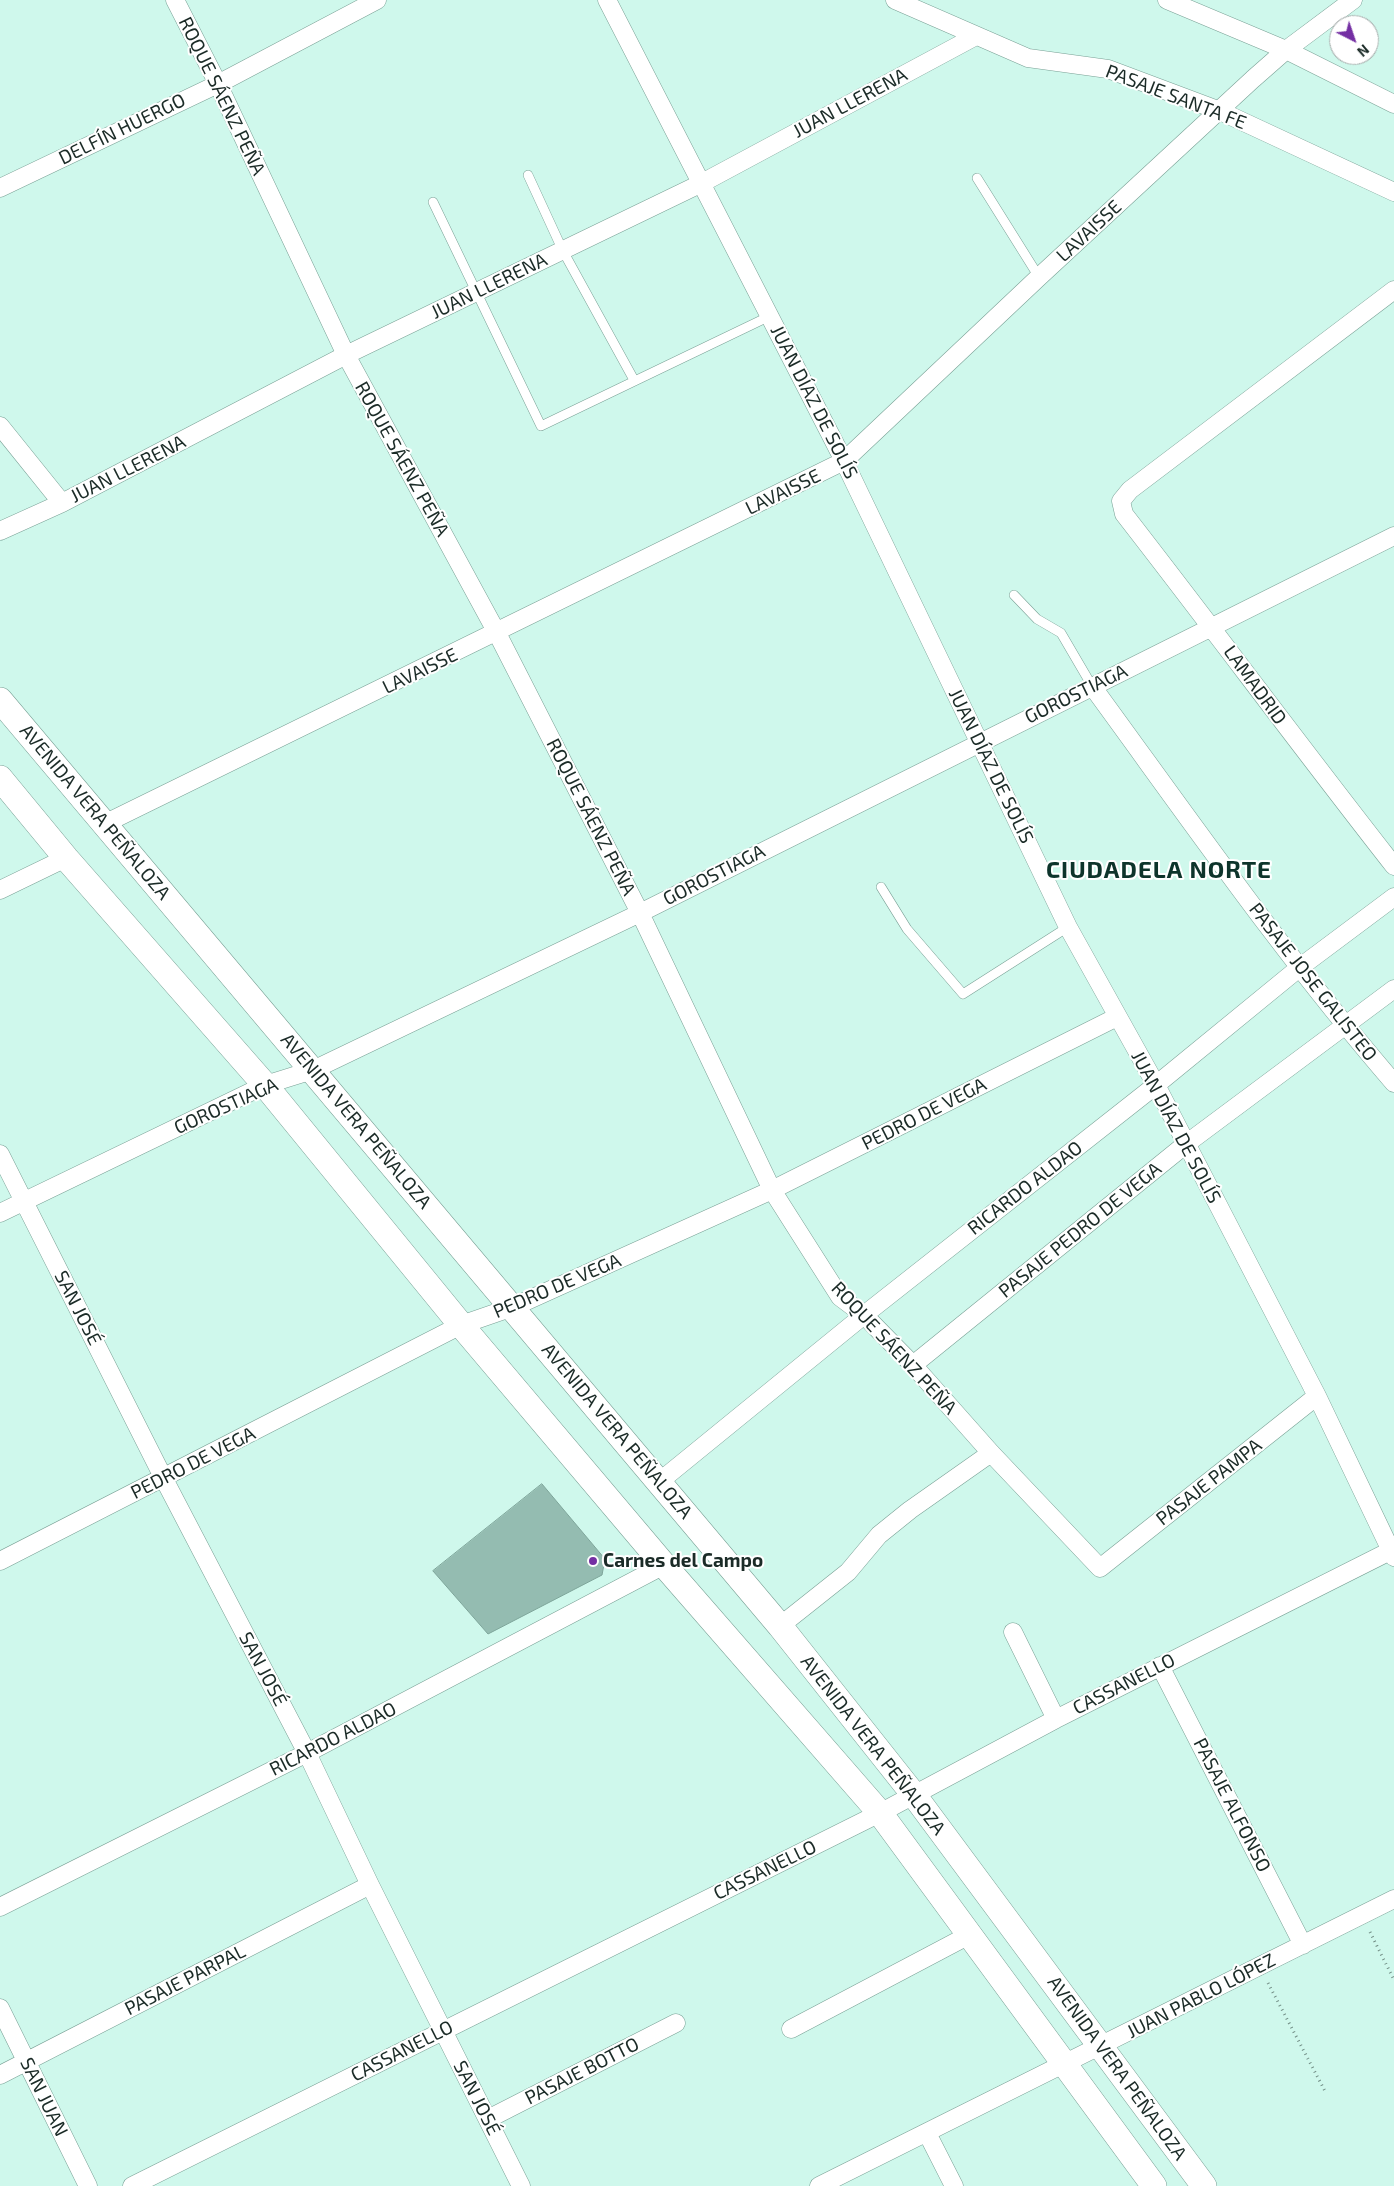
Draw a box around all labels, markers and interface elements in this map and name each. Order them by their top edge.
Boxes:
street label: ROQUE SÁENZ PEÑA [174,13,270,179]
north arrow [1329,15,1379,65]
text: N [1354,41,1373,61]
street label: PASAJE SANTA FE [1102,60,1250,134]
street label: JUAN LLERENA [789,63,911,143]
street label: DELFÍN HUERGO [55,88,189,170]
street label: LAVAISSE [1052,195,1126,267]
street label: JUAN LLERENA [427,248,551,324]
street label: JUAN DÍAZ DE SOLÍS [765,321,863,483]
street label: ROQUE SÁENZ PEÑA [350,378,454,540]
street label: JUAN LLERENA [67,430,189,508]
street label: LAVAISSE [742,464,824,520]
street label: LAMADRID [1219,641,1291,729]
street label: LAVAISSE [379,643,461,699]
street label: GOROSTIAGA [1021,659,1131,729]
street label: JUAN DÍAZ DE SOLÍS [944,685,1038,847]
street label: AVENIDA VERA PEÑALOZA [15,720,175,904]
street label: ROQUE SÁENZ PEÑA [542,735,640,899]
street label: GOROSTIAGA [659,840,769,910]
district label: CIUDADELA NORTE [1044,856,1274,884]
street label: PASAJE JOSE GALISTEO [1244,898,1382,1066]
street label: AVENIDA VERA PEÑALOZA [276,1029,436,1213]
street label: JUAN DÍAZ DE SOLÍS [1126,1047,1226,1207]
street label: GOROSTIAGA [171,1073,281,1139]
street label: PEDRO DE VEGA [858,1073,990,1155]
street label: RICARDO ALDAO [963,1136,1087,1240]
street label: PASAJE PEDRO DE VEGA [994,1157,1166,1303]
street label: PEDRO DE VEGA [490,1249,624,1323]
street label: SAN JOSÉ [50,1267,106,1349]
street label: ROQUE SÁENZ PEÑA [827,1277,961,1419]
street label: AVENIDA VERA PEÑALOZA [537,1339,697,1523]
street label: PEDRO DE VEGA [127,1422,259,1504]
street label: PASAJE PAMPA [1152,1434,1266,1530]
place label: Carnes del Campo [603,1550,763,1572]
marker: Carnes del Campo [587,1555,599,1567]
street label: SAN JOSÉ [234,1628,292,1710]
street label: CASSANELLO [1069,1648,1179,1720]
street label: AVENIDA VERA PEÑALOZA [796,1650,950,1840]
street label: RICARDO ALDAO [266,1697,400,1781]
street label: PASAJE ALFONSO [1188,1734,1276,1876]
street label: CASSANELLO [710,1835,820,1905]
street label: PASAJE PARPAL [121,1940,249,2020]
street label: JUAN PABLO LÓPEZ [1123,1949,1279,2043]
street label: AVENIDA VERA PEÑALOZA [1043,1971,1191,2165]
street label: CASSANELLO [347,2015,457,2087]
street label: PASAJE BOTTO [521,2032,643,2110]
street label: SAN JUAN [15,2054,73,2140]
street label: SAN JOSÉ [449,2057,505,2139]

